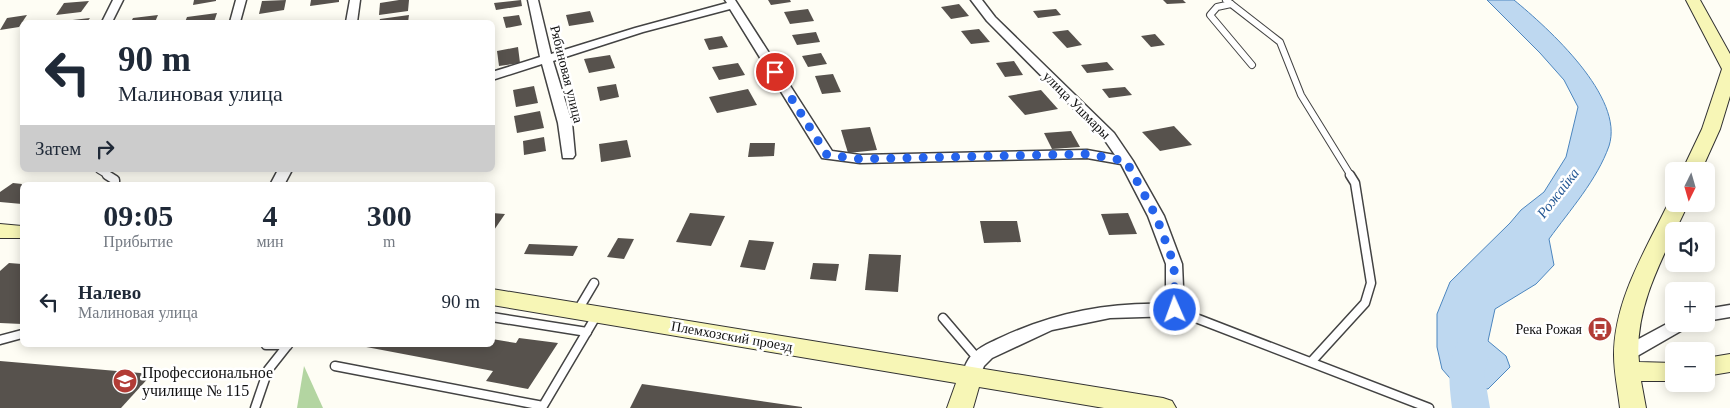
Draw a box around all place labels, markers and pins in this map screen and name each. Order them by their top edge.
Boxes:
pin [754,51,796,93]
bus stop icon: Река Рожая [1587,316,1613,342]
place label: Река Рожая [1515,322,1583,337]
place label: Профессиональное училище № 115 [142,364,273,400]
school or university icon: Профессиональное училище № 115 [112,368,138,394]

